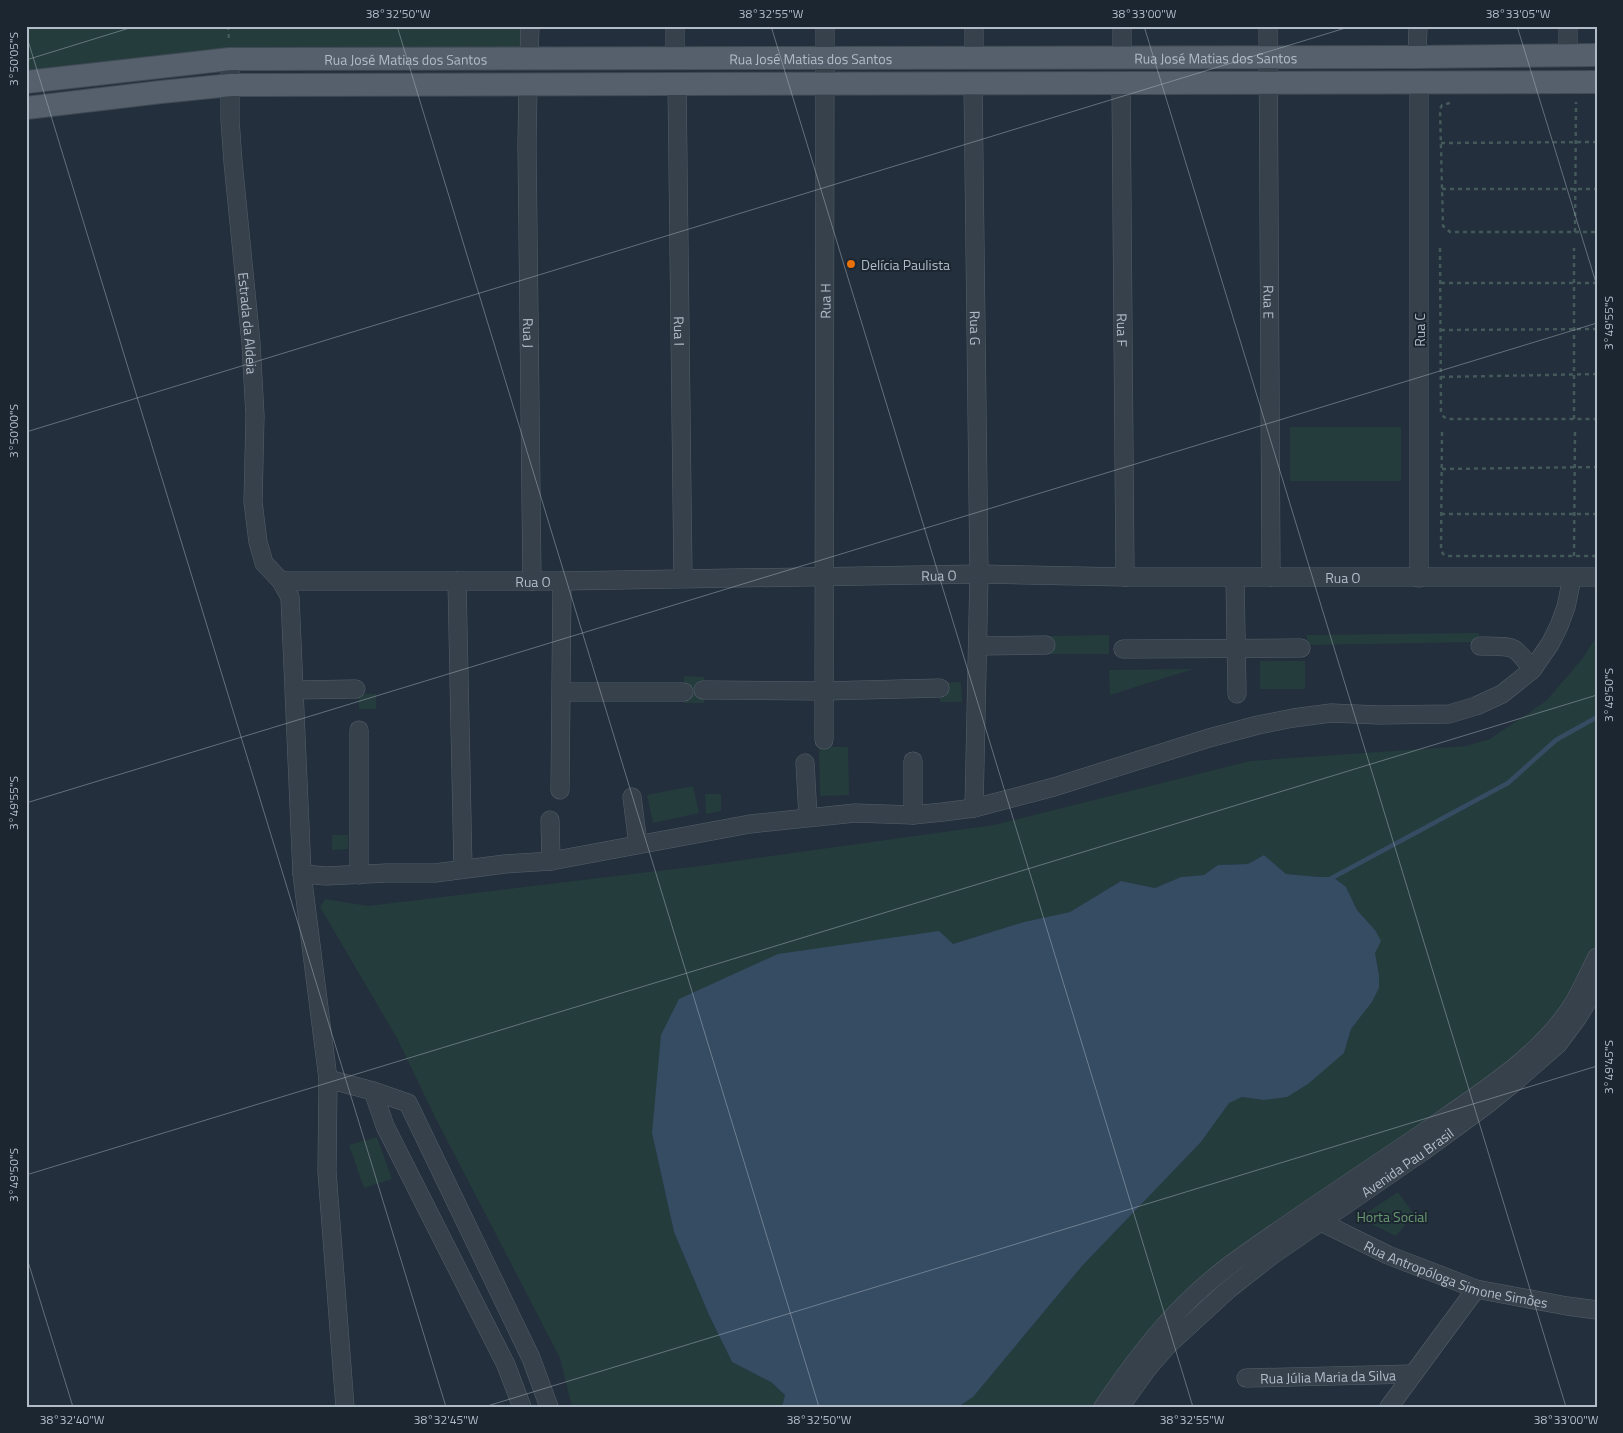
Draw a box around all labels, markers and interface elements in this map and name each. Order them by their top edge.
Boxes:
text: 38°32'50"W [366,4,431,23]
text: 38°32'55"W [739,4,804,23]
text: 38°33'00"W [1112,4,1177,23]
text: 38°33'05"W [1486,4,1551,23]
text: 3°50'05"S [4,32,23,86]
street label: Rua José Matias dos Santos [729,47,892,69]
street label: Rua José Matias dos Santos [1134,47,1297,68]
street label: Rua José Matias dos Santos [324,48,487,69]
place label: Delícia Paulista [861,254,950,275]
marker: Delícia Paulista [845,258,857,270]
street label: Estrada da Aldeia [234,271,263,375]
street label: Rua H [814,283,835,319]
street label: Rua E [1259,285,1280,319]
text: 3°49'55"S [1599,296,1618,350]
street label: Rua G [965,310,987,345]
street label: Rua F [1112,313,1134,347]
street label: Rua C [1409,313,1430,347]
street label: Rua I [669,316,691,346]
street label: Rua J [518,318,540,348]
text: 3°50'00"S [4,404,23,458]
street label: Rua O [921,564,957,585]
street label: Rua O [1325,567,1361,588]
street label: Rua O [515,571,551,592]
text: 3°49'50"S [1599,668,1618,722]
text: 3°49'55"S [4,776,23,830]
text: 3°49'45"S [1599,1040,1618,1094]
street label: Avenida Pau Brasil [1356,1122,1458,1202]
text: 3°49'50"S [4,1148,23,1202]
park label: Horta Social [1356,1206,1428,1227]
street label: Rua Antropóloga Simone Simões [1361,1234,1550,1313]
street label: Rua Júlia Maria da Silva [1260,1364,1396,1388]
text: 38°32'40"W [40,1410,105,1429]
text: 38°32'45"W [414,1410,479,1429]
text: 38°32'50"W [787,1410,852,1429]
text: 38°32'55"W [1160,1410,1225,1429]
text: 38°33'00"W [1534,1410,1599,1429]

